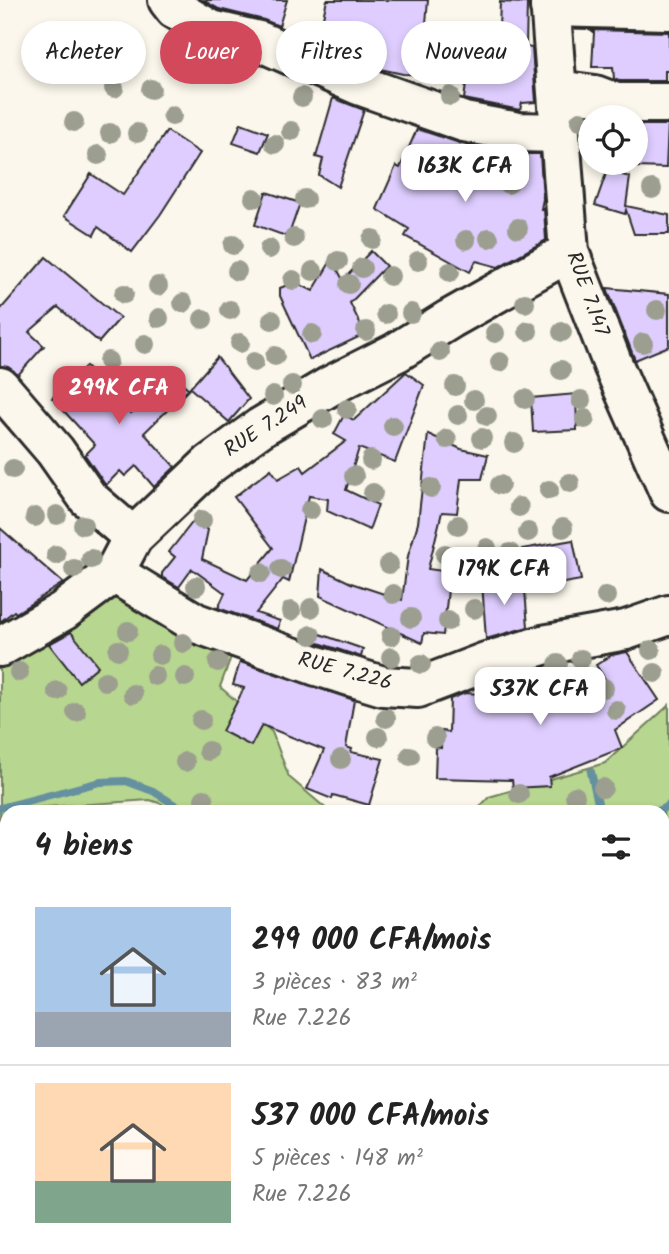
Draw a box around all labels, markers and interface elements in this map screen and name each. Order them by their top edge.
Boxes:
chip: Acheter [21,21,146,84]
chip: Louer [160,21,262,84]
chip: Filtres [276,21,387,84]
chip: Nouveau [401,21,531,84]
map controls [578,105,648,175]
button: locate [578,105,648,175]
pin: 163K CFA [393,144,537,204]
text: 163K CFA [417,149,513,185]
street label: RUE 7.147 [556,247,618,342]
pin: 299K CFA [47,366,191,426]
text: 299K CFA [69,371,169,407]
street label: RUE 7.249 [218,388,314,466]
pin: 179K CFA [432,548,576,607]
text: 179K CFA [457,552,551,588]
street label: RUE 7.226 [294,644,396,700]
pin: 537K CFA [468,668,612,727]
text: 537K CFA [491,672,589,708]
text: 4 biens [35,823,133,871]
icon: filters [597,828,635,866]
text: 299 000 CFA/mois [252,917,491,965]
icon: home [91,935,175,1019]
text: 3 pièces · 83 m² [252,965,417,1001]
text: Rue 7.226 [252,1001,352,1037]
text: 537 000 CFA/mois [252,1093,489,1141]
icon: home [91,1111,175,1195]
text: 5 pièces · 148 m² [252,1141,423,1177]
text: Rue 7.226 [252,1177,352,1213]

